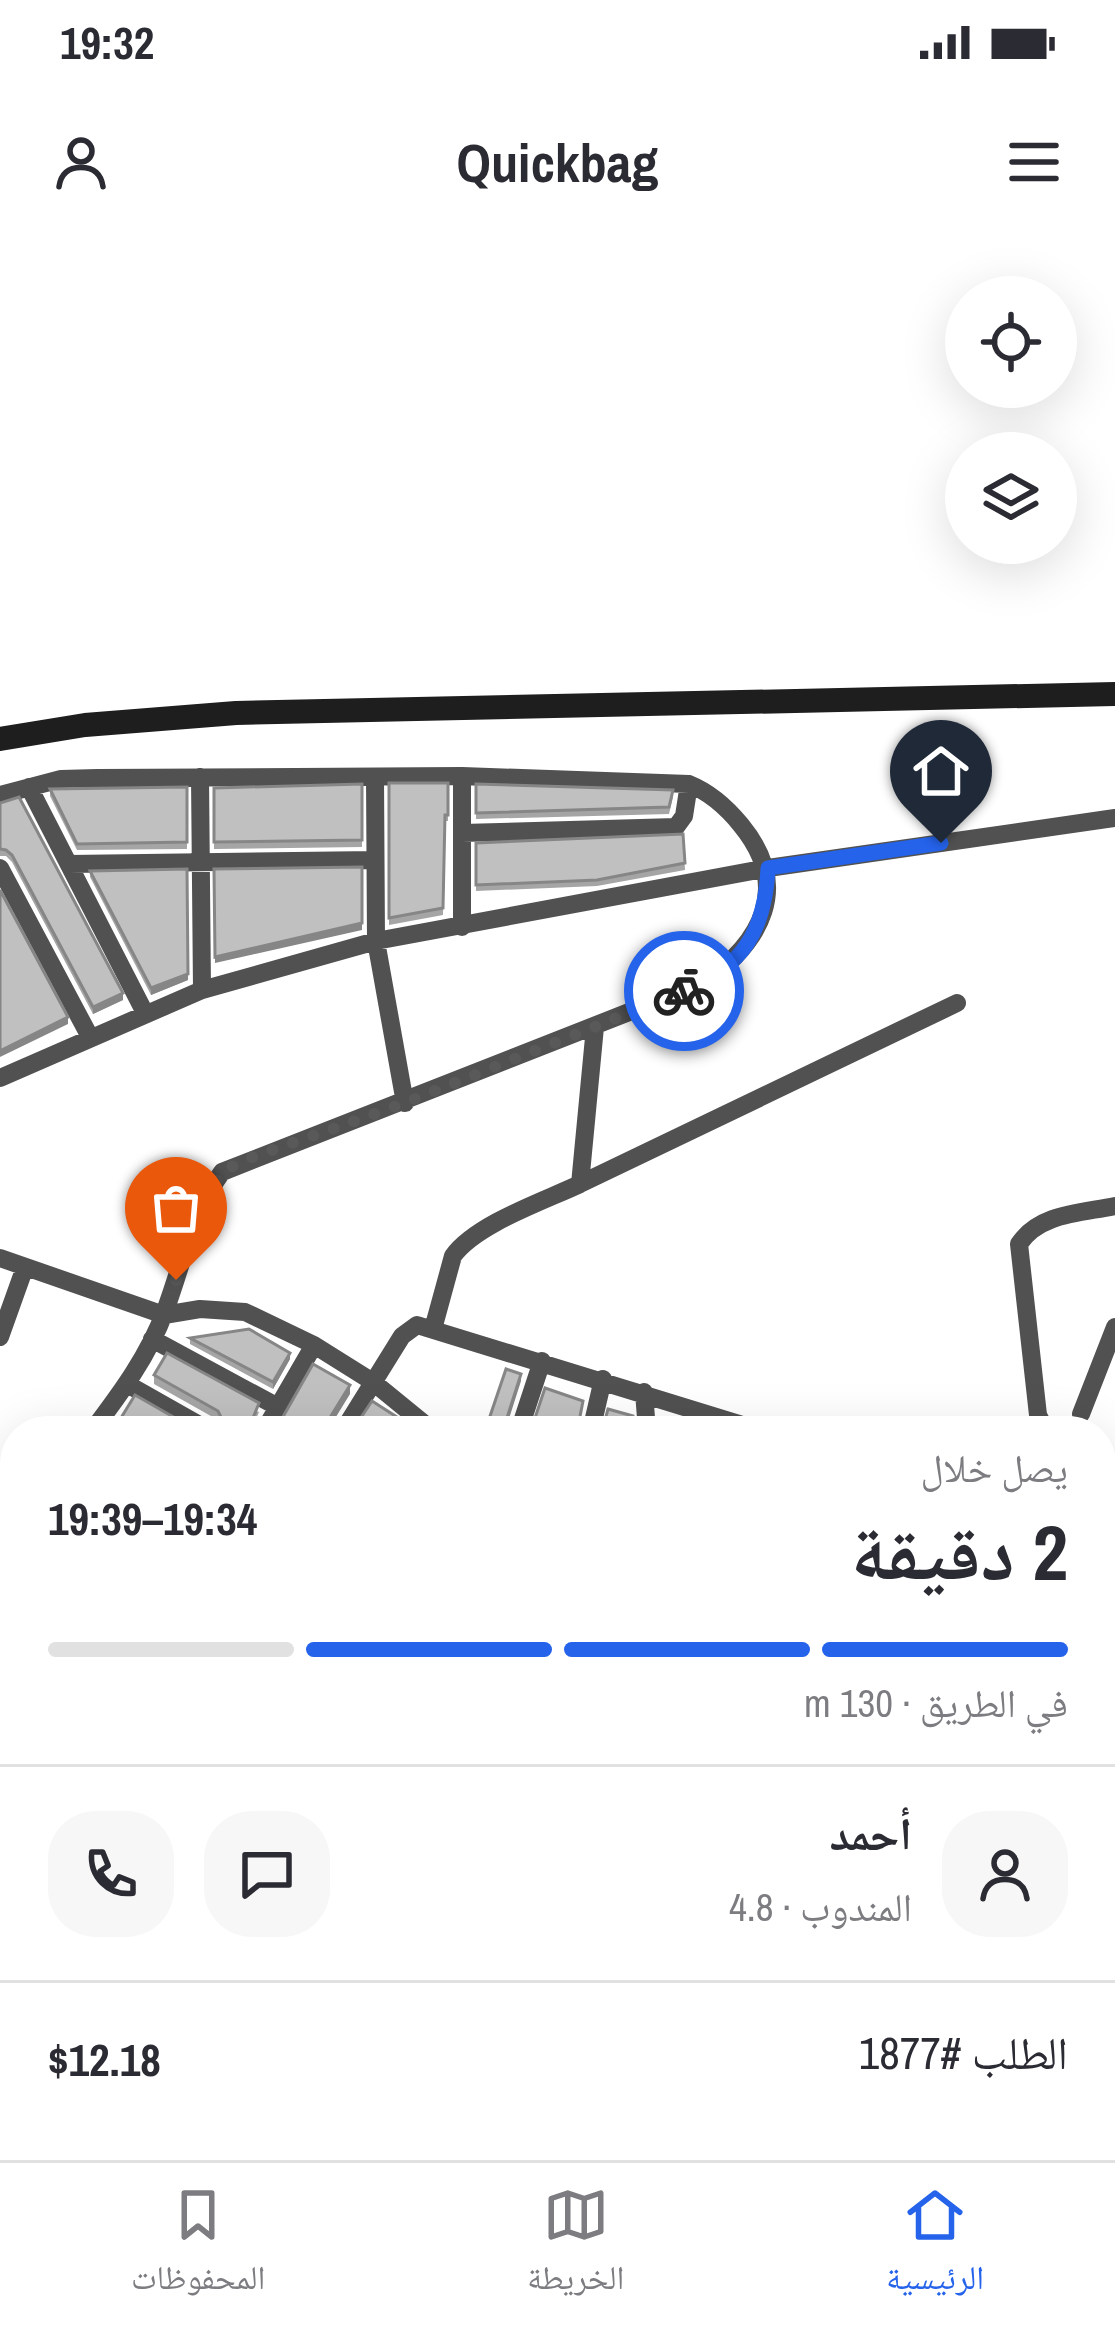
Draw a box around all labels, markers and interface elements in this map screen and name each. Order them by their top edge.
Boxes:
text: 19:32 [60,12,154,73]
text: Quickbag [457,126,658,199]
icon: person [48,129,114,195]
icon: menu [1001,129,1067,195]
map controls [945,276,1077,564]
button: locate [945,276,1077,408]
button: layers [945,432,1077,564]
pin [890,720,992,843]
icon: home [908,738,974,804]
courier [624,931,744,1051]
icon: bike [651,958,717,1024]
pin [125,1157,227,1280]
icon: bag [143,1175,209,1241]
text: يصل خلال [921,1442,1068,1494]
text: 19:34–19:39 [48,1488,257,1549]
text: 2 دقيقة [851,1499,1068,1604]
text: في الطريق · 130 m [804,1677,1068,1729]
text: أحمد [830,1803,912,1864]
button: phone [48,1811,174,1937]
button: chat [204,1811,330,1937]
button: person [942,1811,1068,1937]
text: المندوب · 4.8 [729,1881,912,1933]
text: الطلب #1877 [859,2022,1068,2083]
text: $12.18 [48,2029,161,2090]
tab: المحفوظات [131,2182,265,2310]
tab: الخريطة [527,2182,624,2310]
tab: الرئيسية [886,2182,984,2310]

